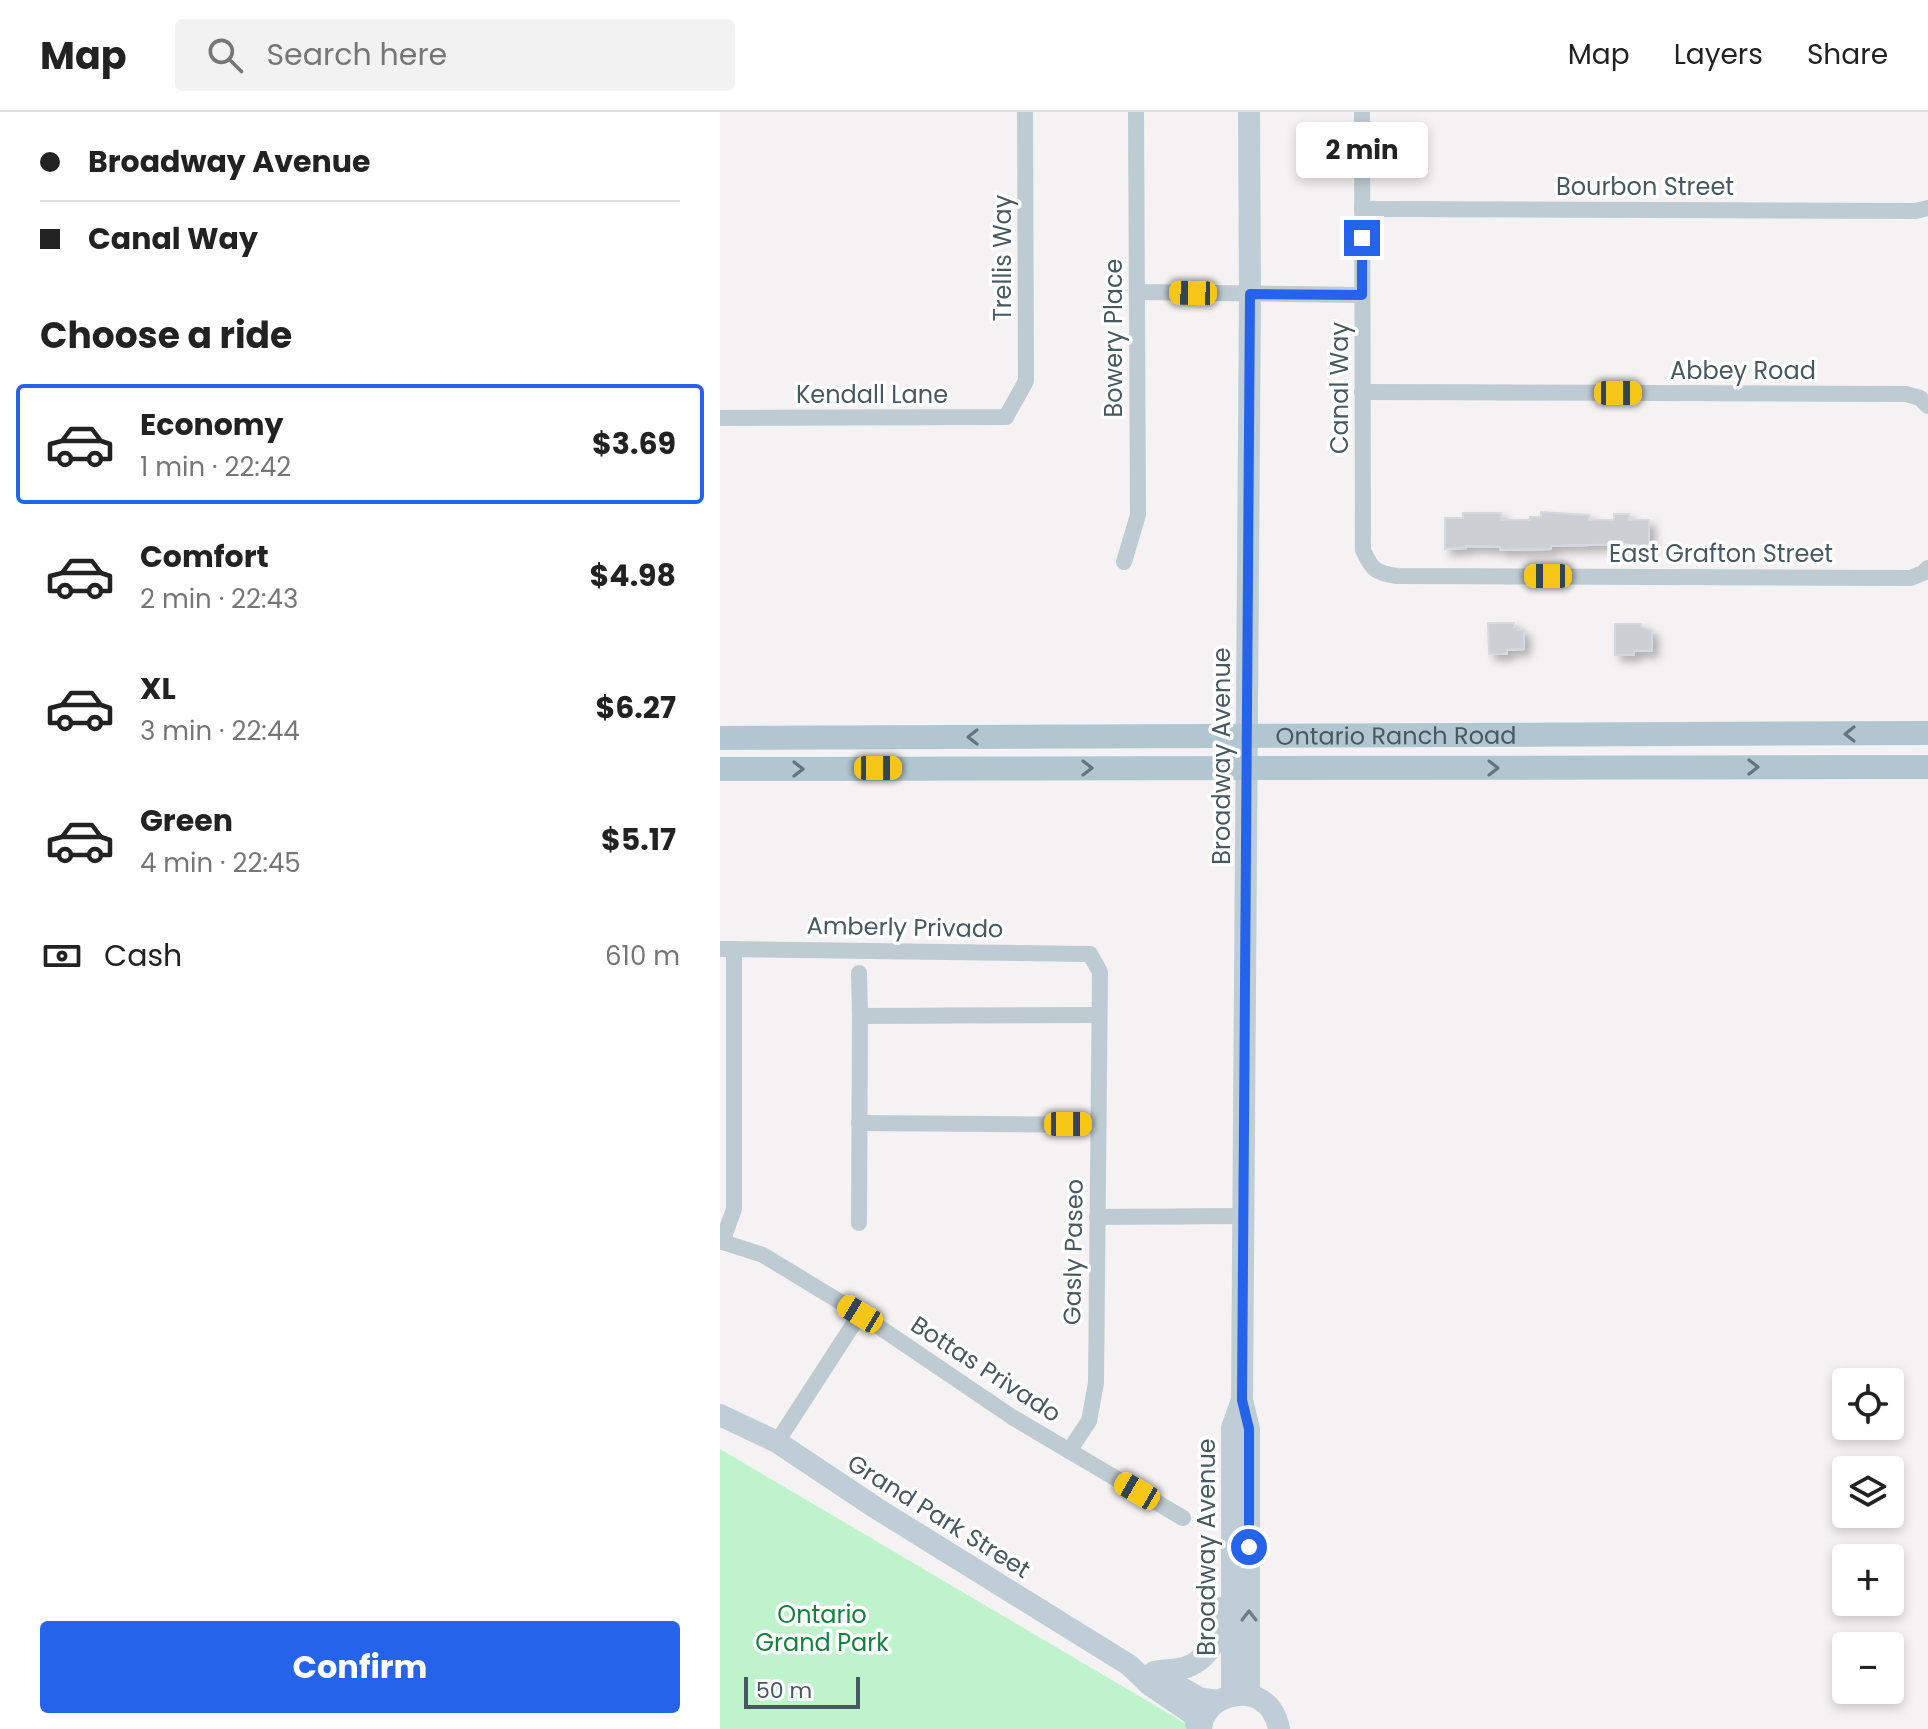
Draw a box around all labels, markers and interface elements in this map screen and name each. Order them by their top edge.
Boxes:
search box [175,19,735,91]
text: Map [40,29,127,82]
icon: search [203,33,247,77]
text: Search here [267,33,447,76]
text: Map [1568,35,1630,74]
text: Layers [1674,35,1763,74]
text: Share [1807,35,1888,74]
callout: 2 min [1296,122,1428,178]
text: 2 min [1325,132,1399,168]
text: Broadway Avenue [88,140,370,183]
street label: Bourbon Street [1556,170,1734,203]
street label: Trellis Way [986,194,1019,321]
text: Canal Way [88,217,258,260]
route end [1344,220,1380,256]
street label: Bowery Place [1097,259,1130,417]
car [1169,281,1217,305]
text: Choose a ride [40,310,292,361]
street label: Canal Way [1323,322,1356,454]
street label: Abbey Road [1670,354,1816,387]
street label: Kendall Lane [796,378,948,411]
car [1594,381,1642,405]
text: Economy [140,403,284,446]
icon: car [44,408,116,480]
text: $3.69 [592,422,676,465]
text: 1 min · 22:42 [140,449,291,485]
text: Comfort [140,535,269,578]
street label: East Grafton Street [1609,537,1833,570]
icon: car [44,540,116,612]
text: $4.98 [590,554,676,597]
car [1524,564,1572,588]
text: 2 min · 22:43 [140,581,298,617]
street label: Broadway Avenue [1205,647,1238,865]
text: XL [140,667,176,710]
icon: car [44,672,116,744]
text: $6.27 [596,686,676,729]
text: 3 min · 22:44 [140,713,300,749]
street label: Ontario Ranch Road [1275,718,1517,752]
one-way arrow [1843,725,1856,743]
one-way arrow [966,728,979,746]
car [854,756,902,780]
one-way arrow [1747,758,1760,776]
one-way arrow [1081,759,1094,777]
one-way arrow [1487,759,1500,777]
one-way arrow [792,760,805,778]
text: Green [140,799,233,842]
icon: car [44,804,116,876]
text: $5.17 [601,818,676,861]
text: 4 min · 22:45 [140,845,301,881]
street label: Amberly Privado [806,909,1004,945]
icon: cash [40,934,84,978]
text: Cash [104,934,182,977]
text: 610 m [605,938,680,974]
car [1044,1112,1092,1136]
street label: Gasly Paseo [1055,1179,1091,1325]
car [833,1291,887,1337]
street label: Bottas Privado [905,1308,1067,1430]
map controls [1832,1368,1904,1704]
button: locate [1832,1368,1904,1440]
street label: Broadway Avenue [1190,1438,1223,1656]
street label: Grand Park Street [841,1446,1037,1586]
button: layers [1832,1456,1904,1528]
car [1110,1469,1164,1513]
route start [1231,1529,1267,1565]
button: + [1832,1544,1904,1616]
park label: Ontario Grand Park [755,1598,889,1659]
one-way arrow [1240,1609,1258,1622]
button: Confirm [40,1621,680,1713]
button: − [1832,1632,1904,1704]
scale bar [744,1673,860,1709]
text: 50 m [756,1675,812,1706]

